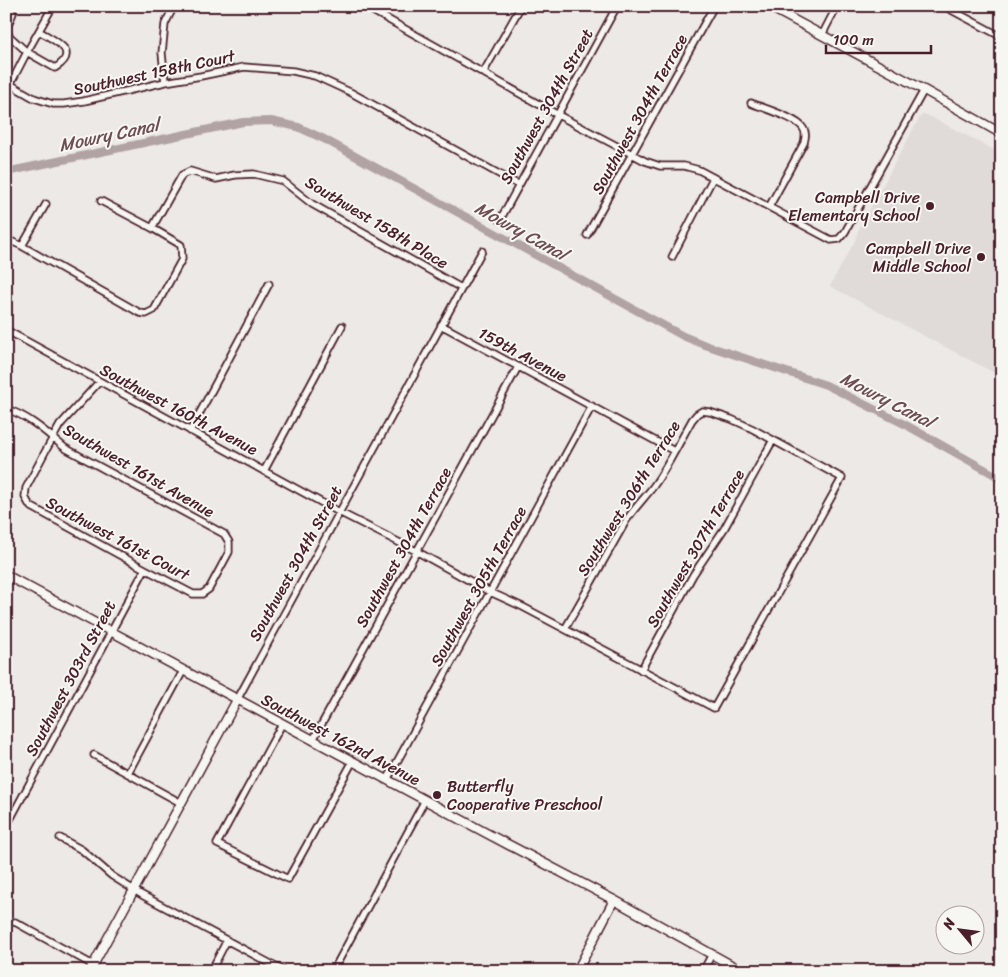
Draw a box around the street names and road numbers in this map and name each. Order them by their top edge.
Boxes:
street label: Southwest 304th Street [491,23,601,190]
street label: Southwest 304th Terrace [583,28,696,200]
street label: Southwest 158th Court [71,41,238,104]
street label: Southwest 158th Place [299,168,454,277]
street label: 159th Avenue [473,319,573,390]
street label: Southwest 160th Avenue [94,355,263,464]
street label: Southwest 306th Terrace [569,414,688,582]
street label: Southwest 161st Avenue [57,415,220,526]
street label: Southwest 304th Terrace [347,461,460,633]
street label: Southwest 307th Terrace [638,463,753,633]
street label: Southwest 304th Street [240,480,350,647]
street label: Southwest 161st Court [40,488,196,589]
street label: Southwest 305th Terrace [422,500,535,672]
street label: Southwest 303rd Street [17,595,124,762]
street label: Southwest 162nd Avenue [256,685,426,794]

